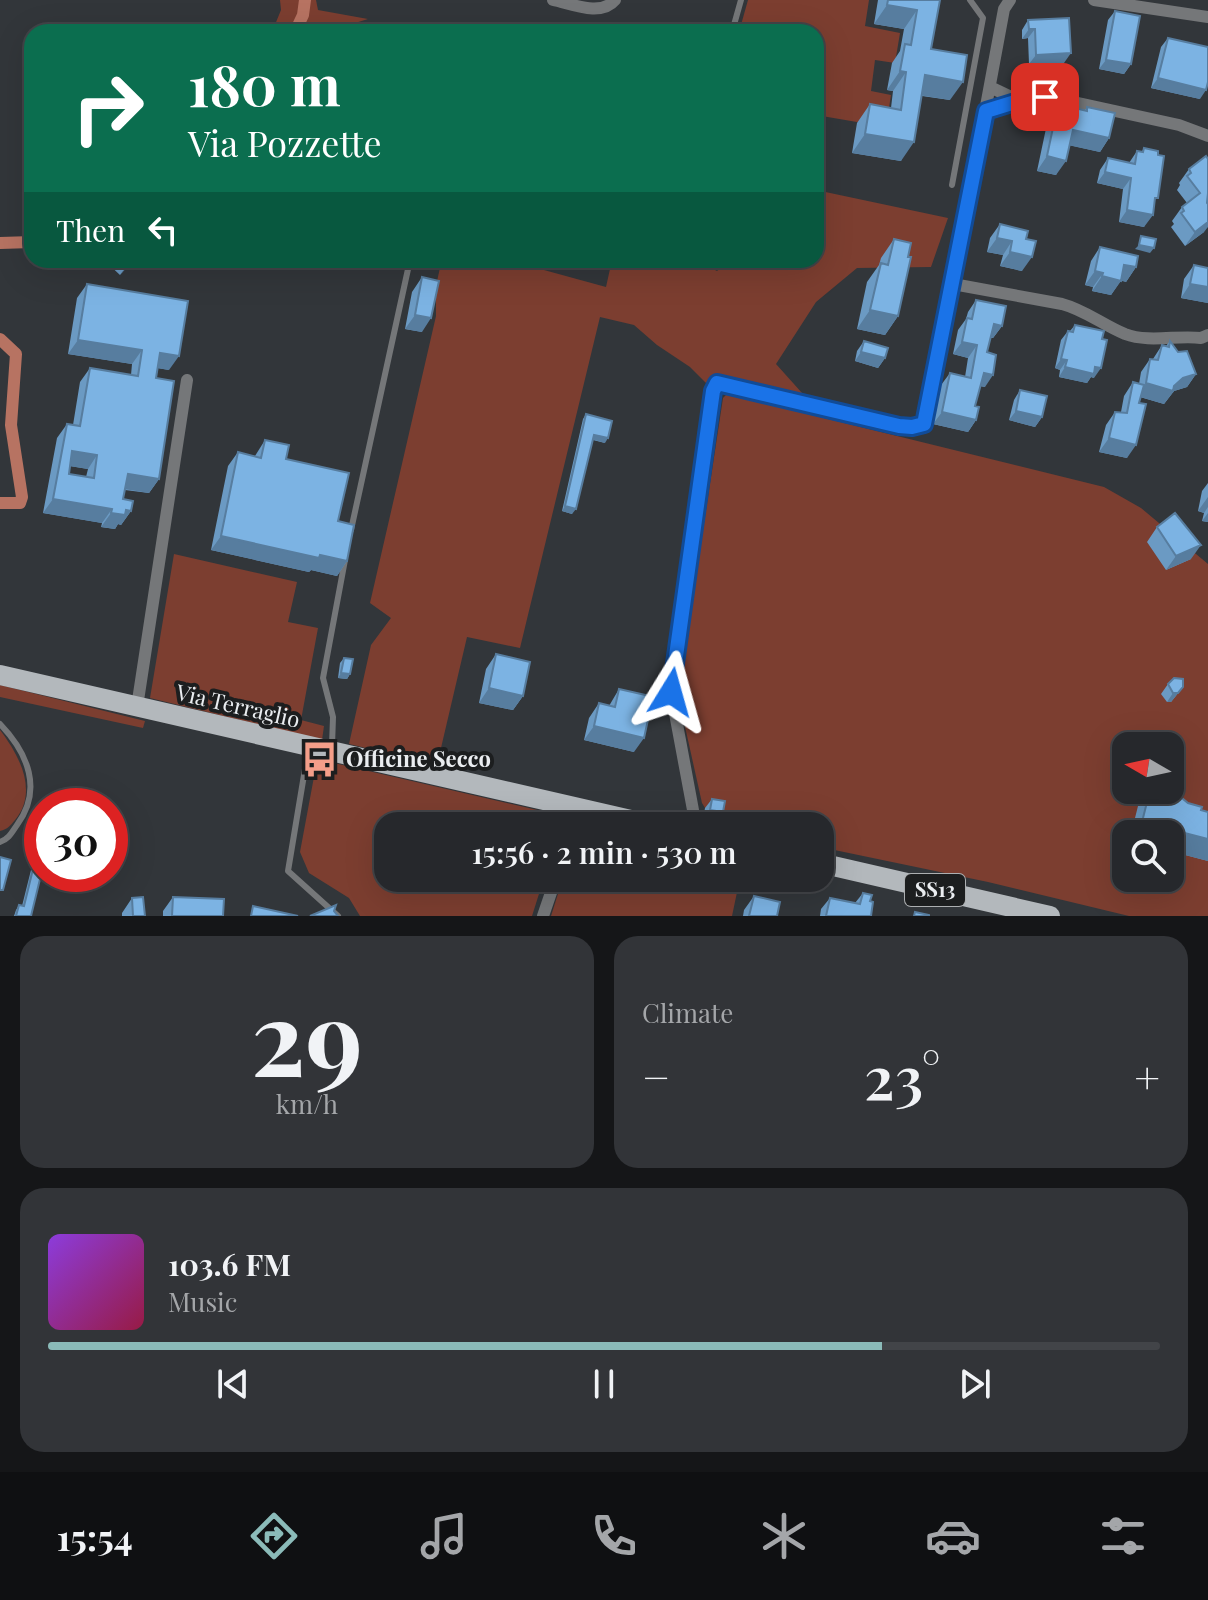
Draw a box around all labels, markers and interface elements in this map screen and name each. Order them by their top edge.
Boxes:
text: 180 m [188,46,341,121]
icon: right [56,56,160,160]
pin [1011,63,1079,131]
icon: arrive [1023,75,1067,119]
text: Via Pozzette [188,118,382,166]
icon: left [141,208,185,252]
text: Then [56,210,125,250]
position arrow [629,650,713,734]
street label: Via Terraglio [172,676,303,734]
north arrow [1112,732,1184,804]
map controls [1112,732,1184,892]
bus stop icon: Officine Secco [301,740,339,778]
place label: Officine Secco [346,743,491,773]
speed limit sign: 30 [24,788,128,892]
button: search [1112,820,1184,892]
text: 15:56 · 2 min · 530 m [472,832,736,872]
road number: SS13 [905,874,965,906]
text: 29 [251,964,363,1103]
text: Climate [642,995,733,1030]
text: 23° [864,1035,941,1115]
text: − [642,1046,670,1105]
text: + [1134,1046,1160,1105]
text: km/h [276,1086,338,1121]
text: 103.6 FM [168,1244,291,1284]
text: Music [168,1284,237,1319]
icon: previous [211,1362,255,1406]
icon: pause [582,1362,626,1406]
icon: next [953,1362,997,1406]
icon: directions [246,1508,302,1564]
icon: music [416,1508,472,1564]
icon: phone [586,1508,642,1564]
icon: climate [756,1508,812,1564]
icon: car [925,1508,981,1564]
icon: filters [1095,1508,1151,1564]
text: 15:54 [57,1512,133,1560]

